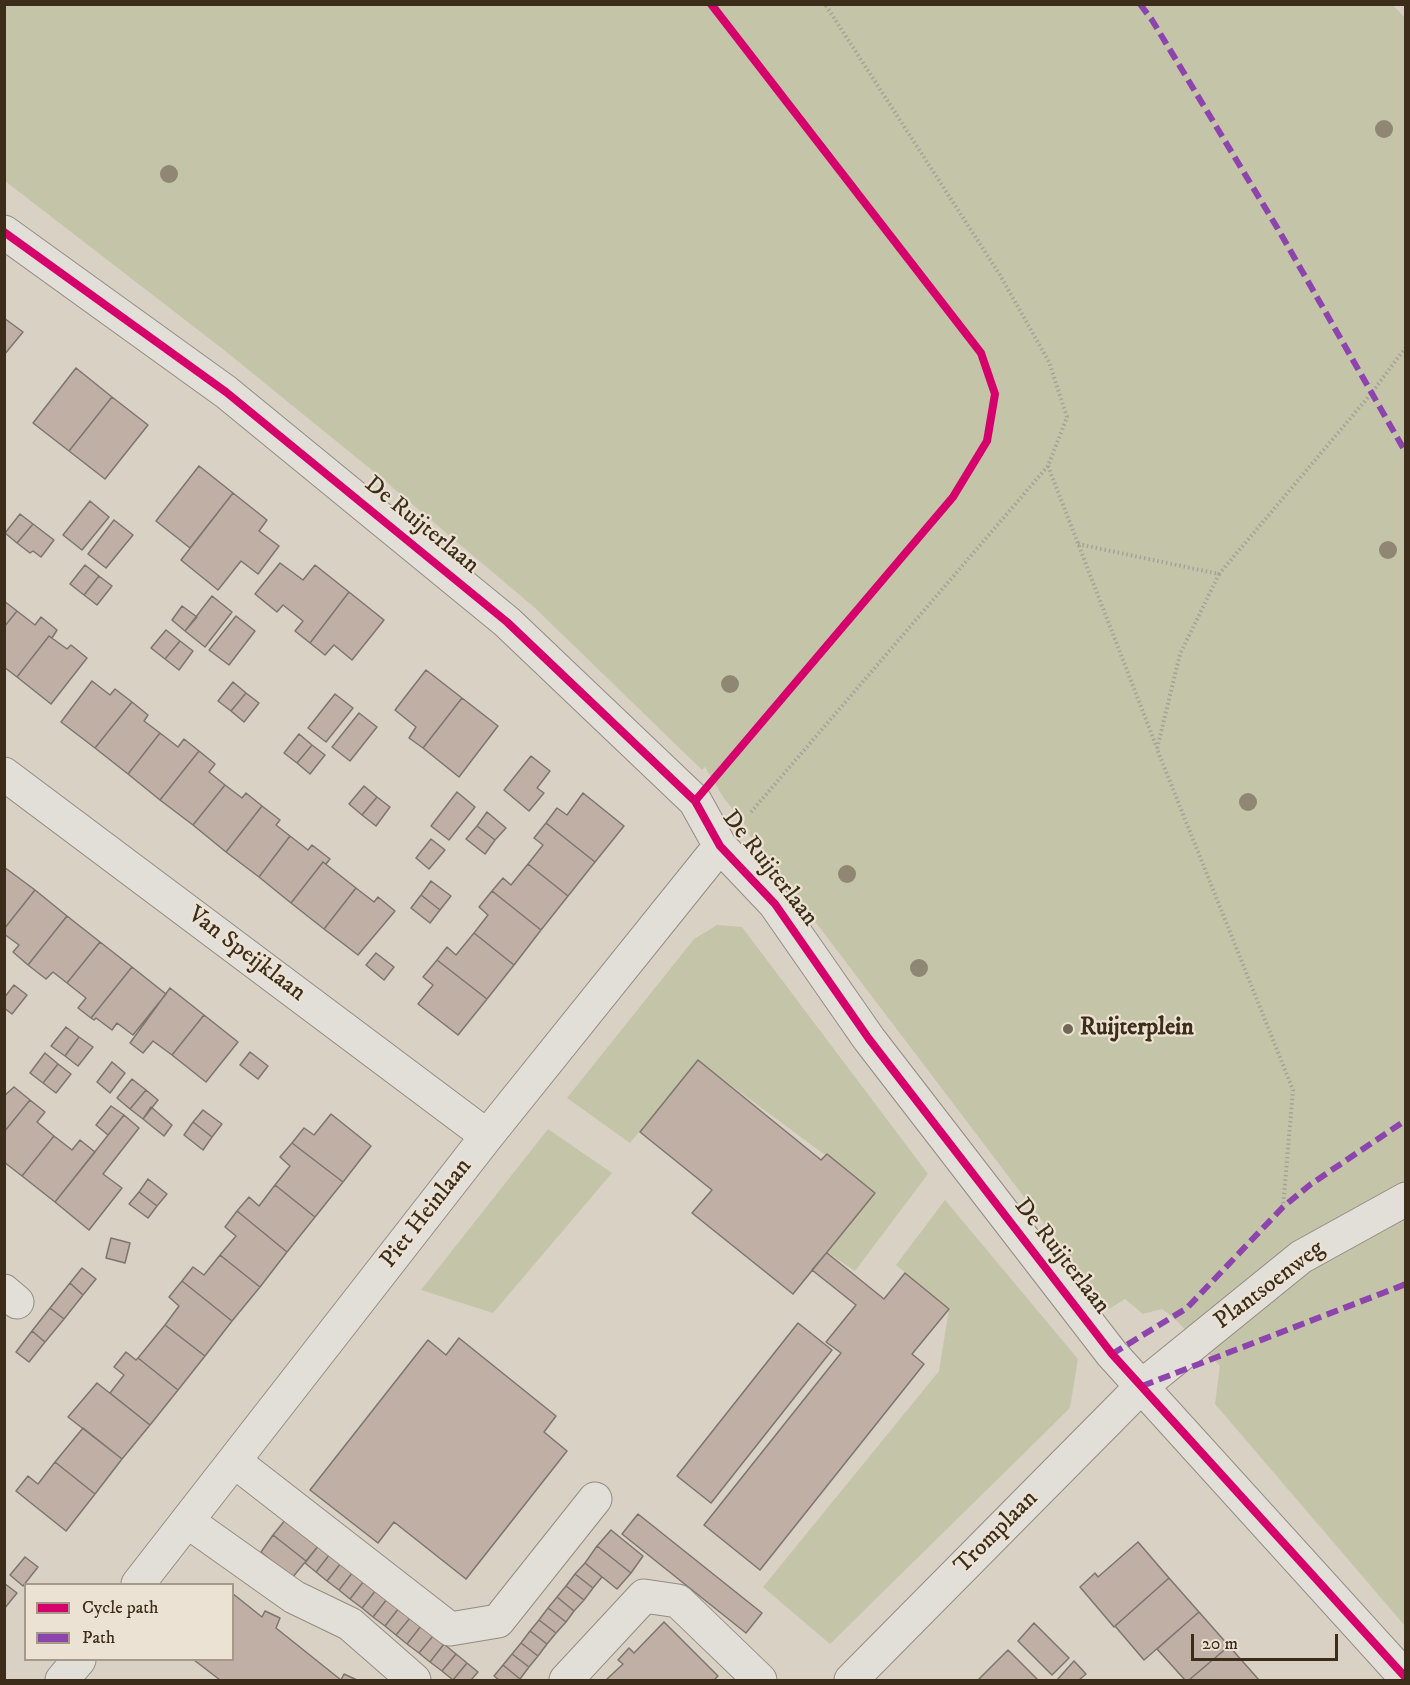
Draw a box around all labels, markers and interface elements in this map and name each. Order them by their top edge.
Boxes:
street label: De Ruijterlaan [358,471,484,581]
street label: De Ruijterlaan [715,805,823,933]
street label: Van Speijklaan [181,901,311,1009]
place label: Ruijterplein [1080,1015,1194,1043]
marker: Ruijterplein [1061,1022,1075,1036]
street label: Piet Heinlaan [375,1153,479,1275]
street label: De Ruijterlaan [1007,1193,1115,1321]
street label: Plantsoenweg [1209,1235,1331,1337]
street label: Tromplaan [949,1485,1045,1581]
legend [24,1583,234,1661]
text: Cycle path [82,1597,159,1619]
scale bar [1194,1622,1341,1660]
text: Path [82,1627,115,1649]
text: 20 m [1202,1633,1238,1655]

